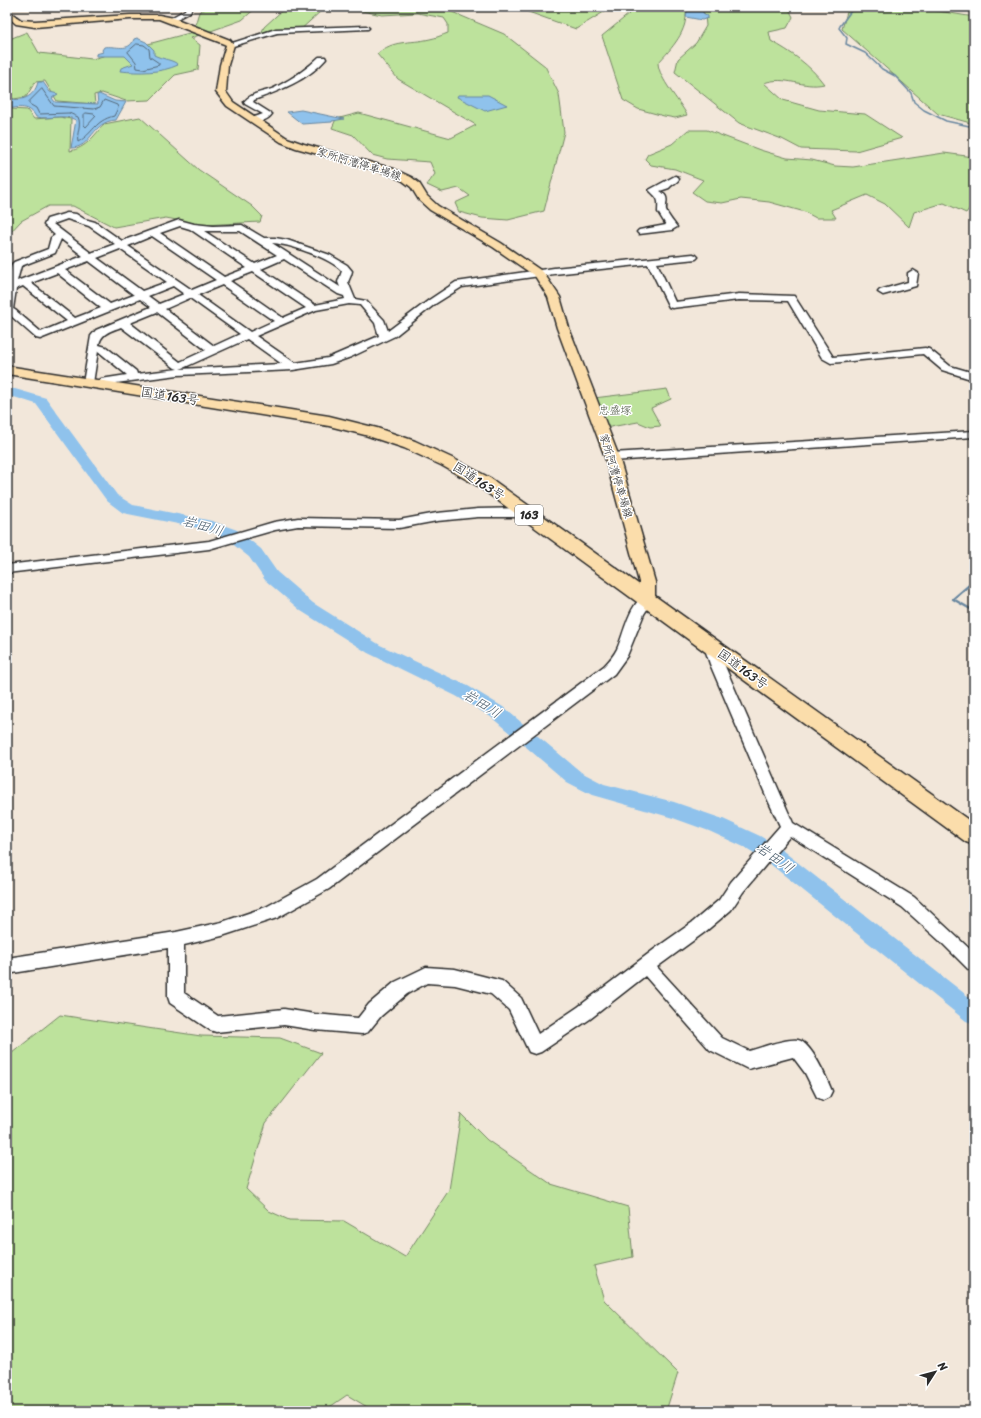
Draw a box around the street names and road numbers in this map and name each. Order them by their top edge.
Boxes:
street label: 家所阿漕停車場線 [314,142,404,186]
street label: 国道163号 [139,380,201,412]
street label: 家所阿漕停車場線 [594,431,638,521]
street label: 国道163号 [448,455,510,507]
road number: 163 [515,505,543,525]
street label: 国道163号 [712,642,774,696]

